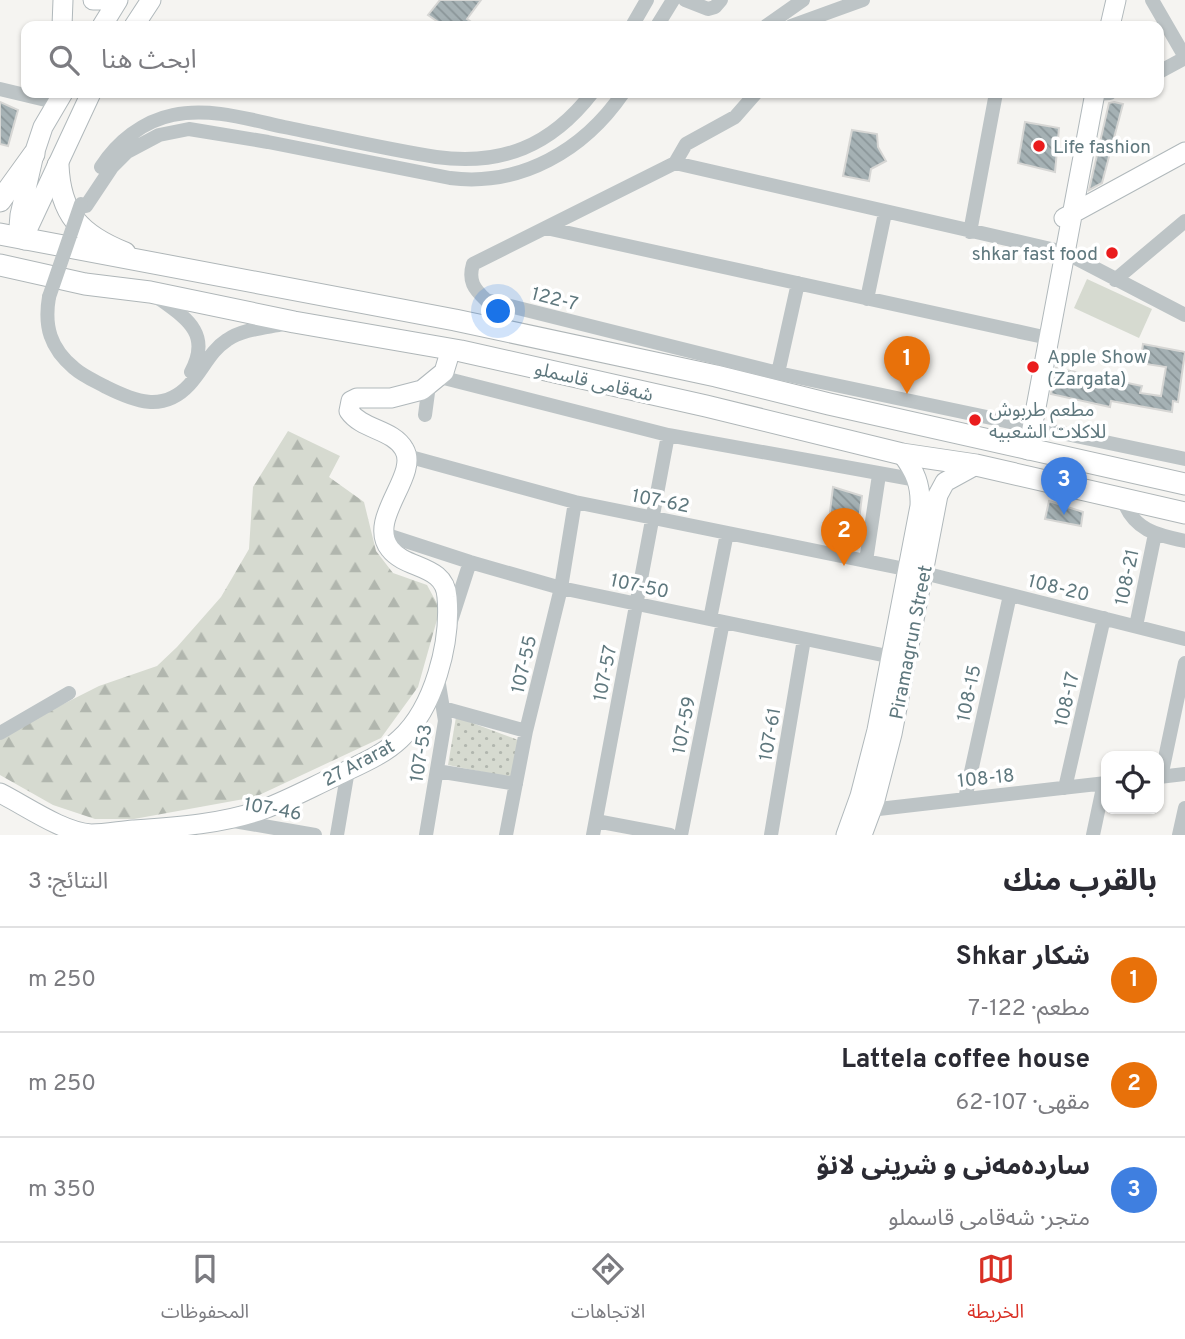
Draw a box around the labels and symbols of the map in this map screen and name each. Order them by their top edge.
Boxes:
place label: Life fashion [1053,136,1151,160]
marker: Life fashion [1031,138,1047,154]
place label: shkar fast food [972,243,1098,267]
marker: shkar fast food [1104,245,1120,261]
street label: 122-7 [529,283,580,317]
your location [481,294,515,328]
pin: 1 [884,336,930,394]
place label: Apple Show (Zargata) [1047,346,1147,392]
street label: شەقامی قاسملو [532,358,655,408]
marker: Apple Show (Zargata) [1025,359,1041,375]
place label: مطعم طربوش للاكلات الشعبيه [989,399,1106,445]
marker: مطعم طربوش للاكلات الشعبيه [967,412,983,428]
pin: 3 [1041,457,1087,515]
street label: 107-62 [630,485,691,519]
pin: 2 [821,508,867,566]
street label: 108-21 [1110,547,1146,608]
street label: Piramagrun Street [885,563,939,722]
street label: 107-50 [608,569,671,605]
street label: 108-20 [1025,570,1092,608]
street label: 107-55 [507,633,543,696]
street label: 107-57 [589,643,623,704]
street label: 108-15 [952,663,988,724]
street label: 108-17 [1050,670,1086,729]
street label: 107-59 [668,695,702,756]
street label: 107-61 [754,706,787,763]
street label: 107-53 [406,723,438,784]
street label: 27 Ararat [319,735,399,793]
street label: 108-18 [957,764,1016,794]
street label: 107-46 [242,793,303,827]

